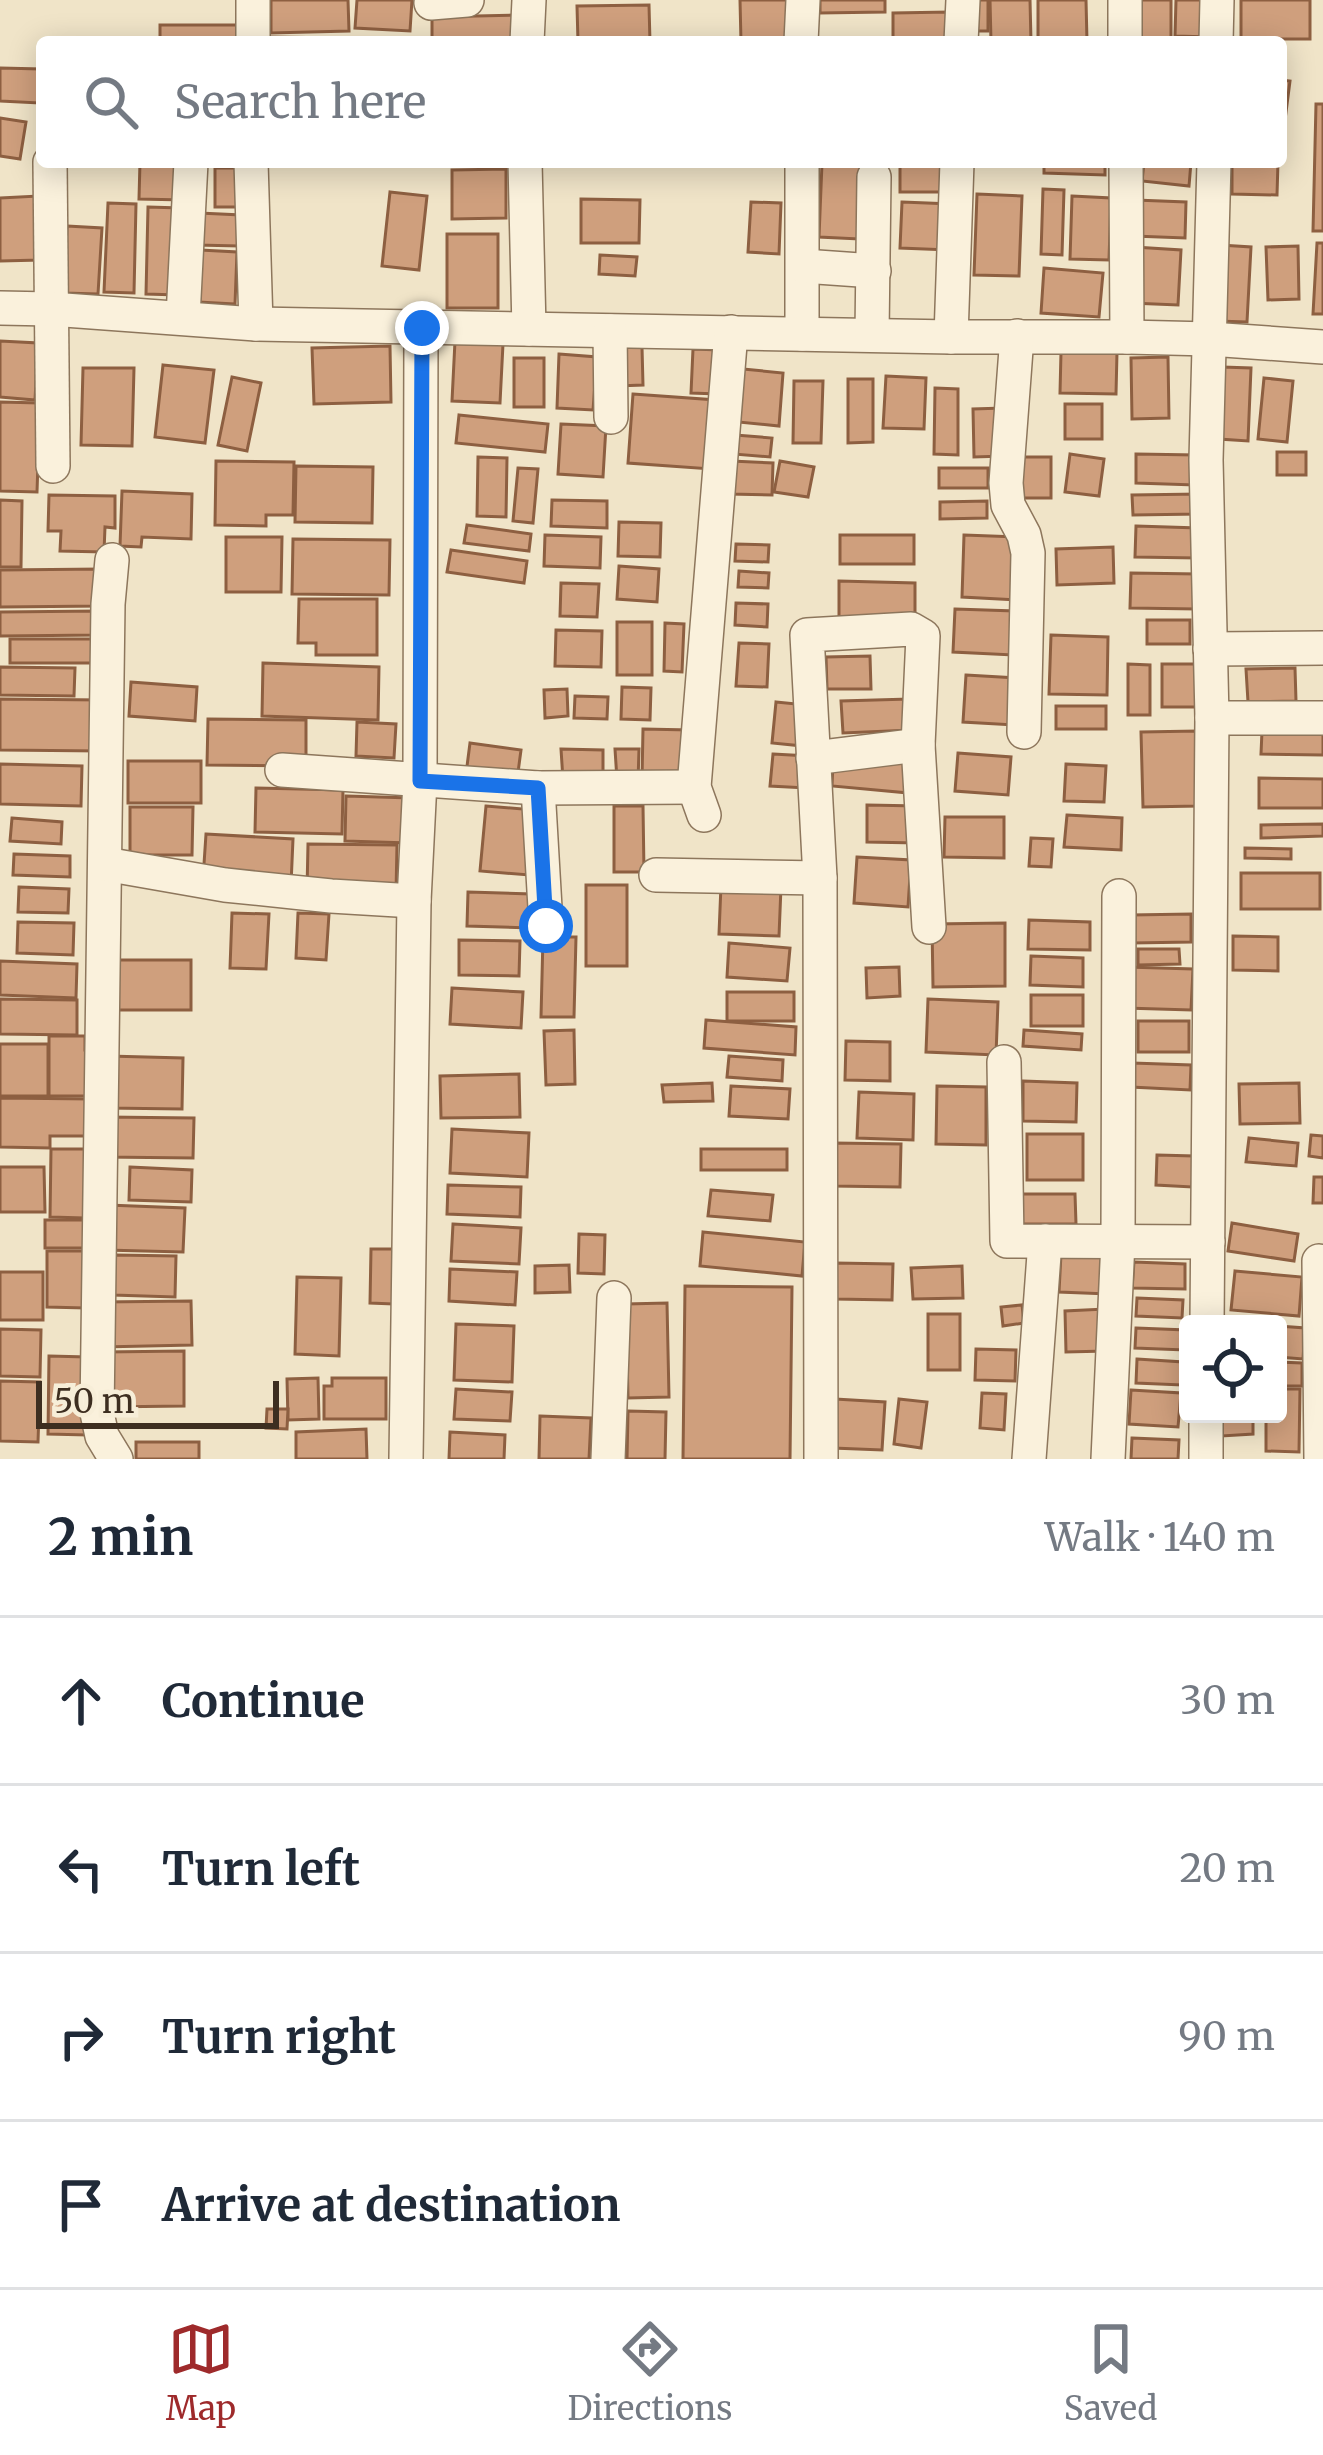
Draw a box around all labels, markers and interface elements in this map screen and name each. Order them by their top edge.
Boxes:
search box [36,36,1287,168]
icon: search [78,69,144,135]
text: Search here [174,74,426,130]
route end [395,301,449,355]
route start [519,899,573,953]
map controls [1179,1315,1287,1423]
button: locate [1179,1315,1287,1423]
scale bar [36,1375,279,1428]
text: 50 m [54,1381,135,1422]
text: 2 min [48,1505,193,1569]
text: Walk · 140 m [1045,1513,1275,1562]
icon: ahead [48,1668,114,1734]
text: Continue [162,1673,364,1729]
text: 30 m [1180,1676,1275,1725]
icon: left [48,1836,114,1902]
text: Turn left [162,1841,360,1897]
text: 20 m [1180,1844,1275,1893]
icon: right [48,2004,114,2070]
text: Turn right [162,2009,396,2065]
text: 90 m [1178,2012,1275,2061]
icon: arrive [48,2172,114,2238]
text: Arrive at destination [162,2177,620,2233]
tab: Map [166,2316,236,2429]
tab: Directions [567,2316,732,2429]
tab: Saved [1064,2316,1157,2429]

